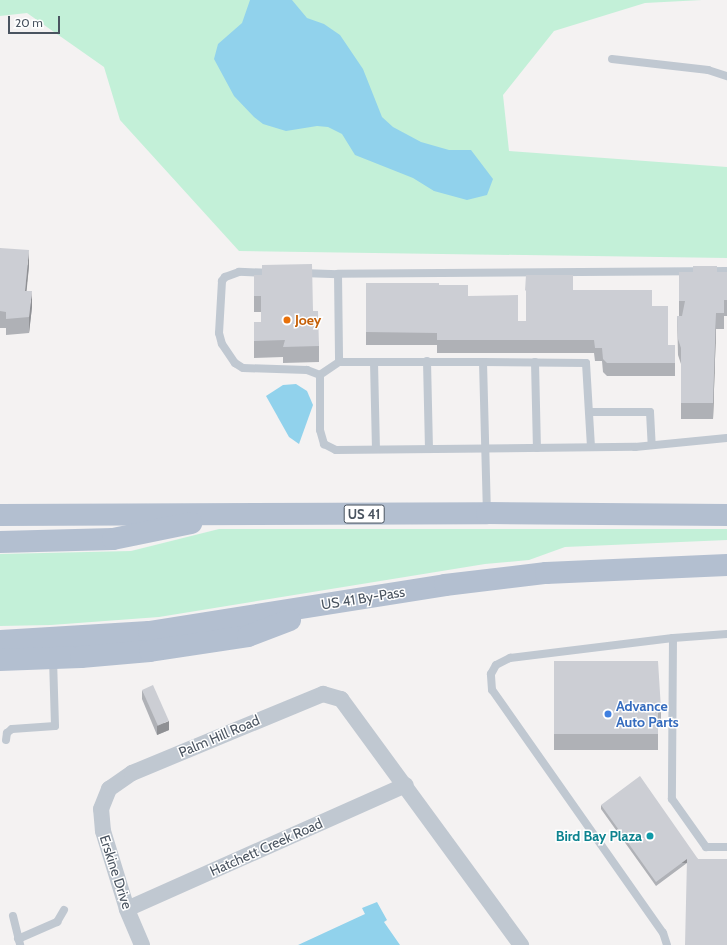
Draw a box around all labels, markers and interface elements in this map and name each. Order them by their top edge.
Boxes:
scale bar [10,8,62,34]
text: 20 m [15,15,43,30]
place label: Joey [295,312,321,328]
marker: Joey [282,315,292,325]
road number: US 41 [343,503,385,525]
street label: US 41 By-Pass [320,583,406,613]
place label: Advance Auto Parts [616,698,679,730]
marker: Advance Auto Parts [603,709,613,719]
street label: Palm Hill Road [176,711,262,761]
street label: Hatchett Creek Road [207,815,325,879]
place label: Bird Bay Plaza [556,828,642,844]
marker: Bird Bay Plaza [645,831,655,841]
street label: Erskine Drive [96,833,136,911]

